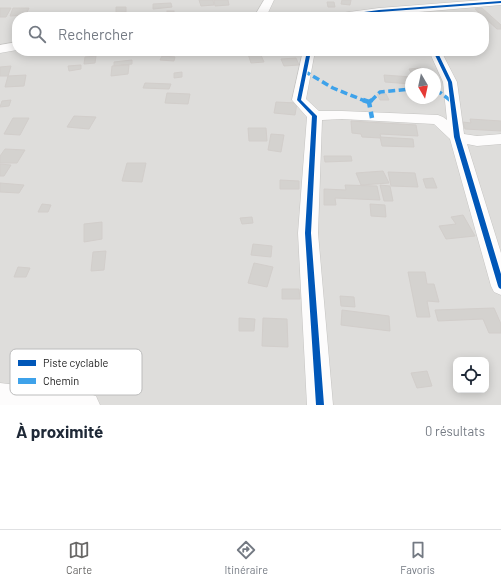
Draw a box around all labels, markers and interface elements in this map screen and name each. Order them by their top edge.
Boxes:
search box [12,12,489,56]
icon: search [26,23,48,45]
text: Rechercher [58,25,134,43]
north arrow [405,68,441,104]
legend [10,349,142,395]
text: Piste cyclable [43,356,108,369]
map controls [453,357,489,393]
button: locate [453,357,489,393]
text: Chemin [43,374,79,387]
text: À proximité [16,421,103,441]
text: 0 résultats [425,423,485,439]
tab: Carte [66,539,92,576]
tab: Itinéraire [224,539,268,576]
tab: Favoris [400,539,435,576]

